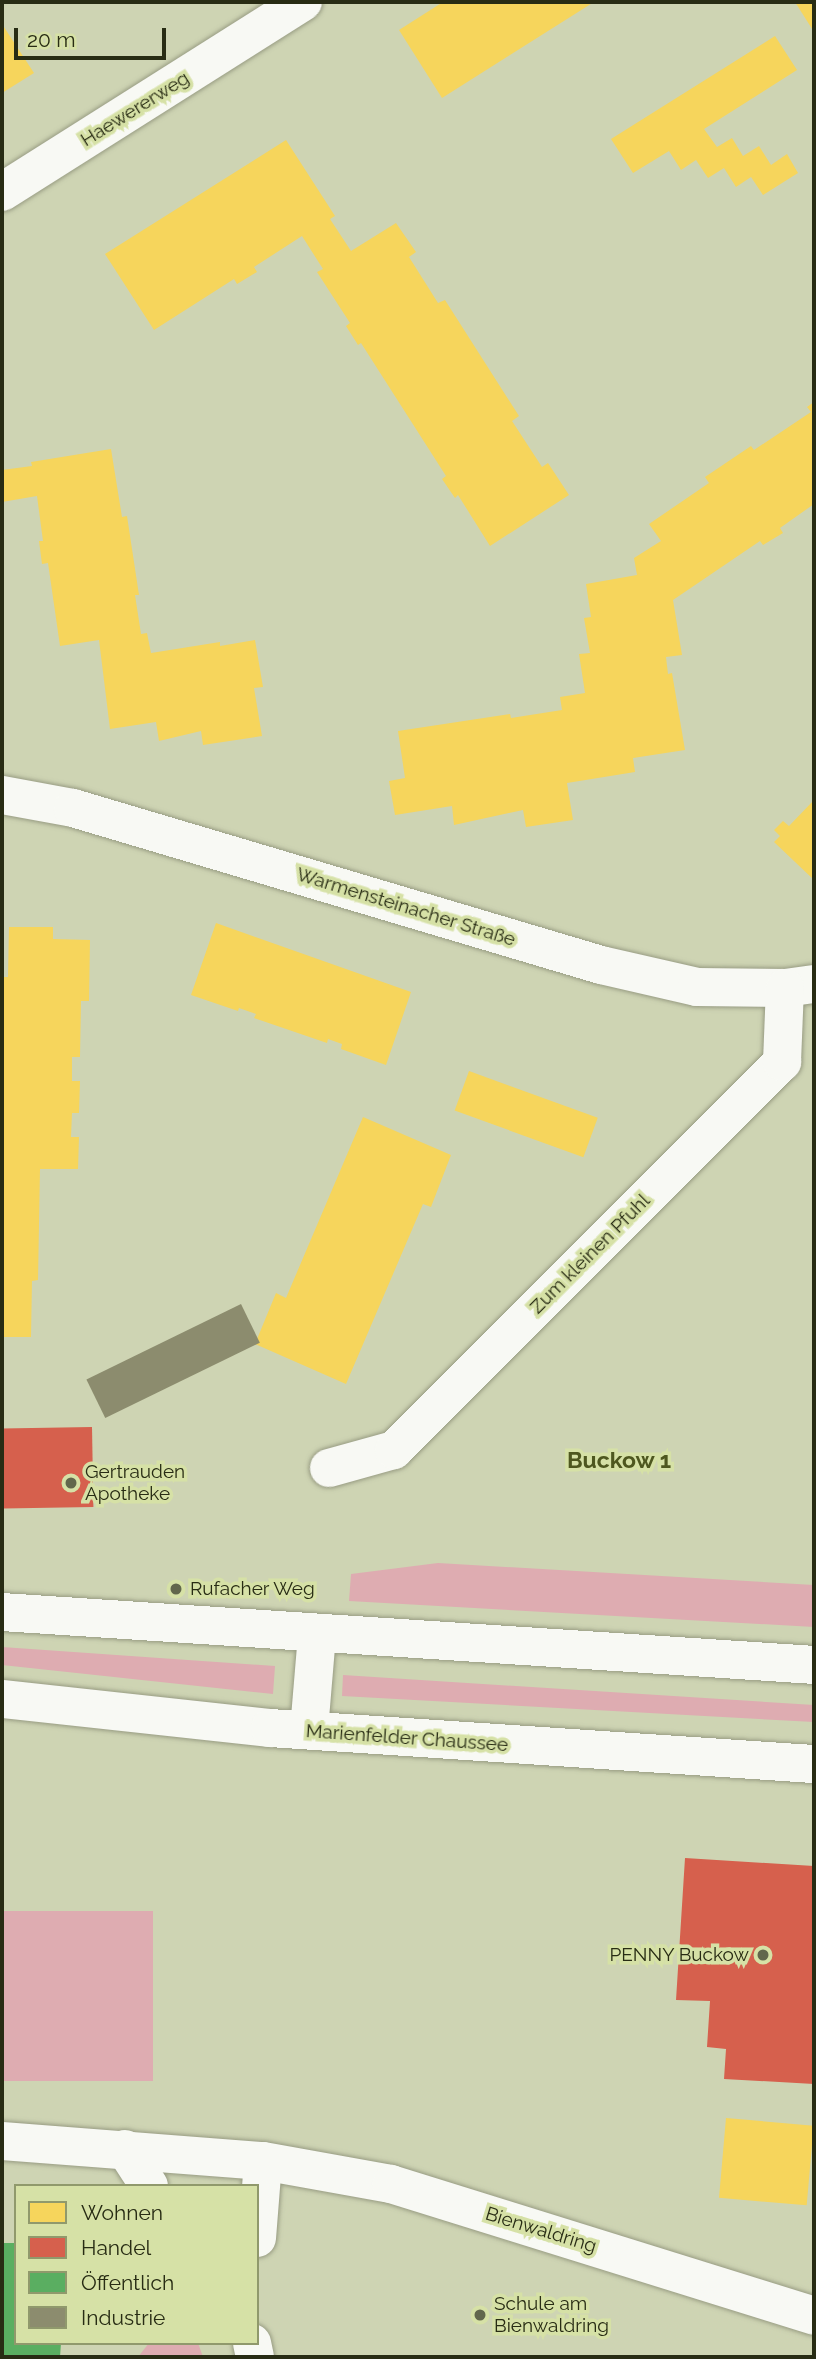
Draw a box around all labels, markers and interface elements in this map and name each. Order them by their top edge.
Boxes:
scale bar [18,14,170,58]
text: 20 m [27,27,75,52]
street label: Haewererweg [77,67,193,151]
street label: Warmensteinacher Straße [294,863,518,951]
street label: Zum kleinen Pfuhl [526,1190,654,1318]
district label: Buckow 1 [567,1446,671,1474]
place label: Gertrauden Apotheke [85,1461,185,1505]
marker: Gertrauden Apotheke [63,1475,79,1491]
place label: Rufacher Weg [190,1578,316,1600]
marker: Rufacher Weg [168,1581,184,1597]
street label: Marienfelder Chaussee [305,1720,509,1756]
place label: PENNY Buckow [609,1944,749,1966]
marker: PENNY Buckow [755,1947,771,1963]
legend [14,2184,259,2345]
text: Wohnen [81,2200,163,2225]
street label: Bienwaldring [483,2202,599,2258]
text: Handel [81,2235,151,2260]
text: Öffentlich [81,2270,174,2295]
place label: Schule am Bienwaldring [494,2293,609,2337]
text: Industrie [81,2305,165,2330]
marker: Schule am Bienwaldring [472,2307,488,2323]

